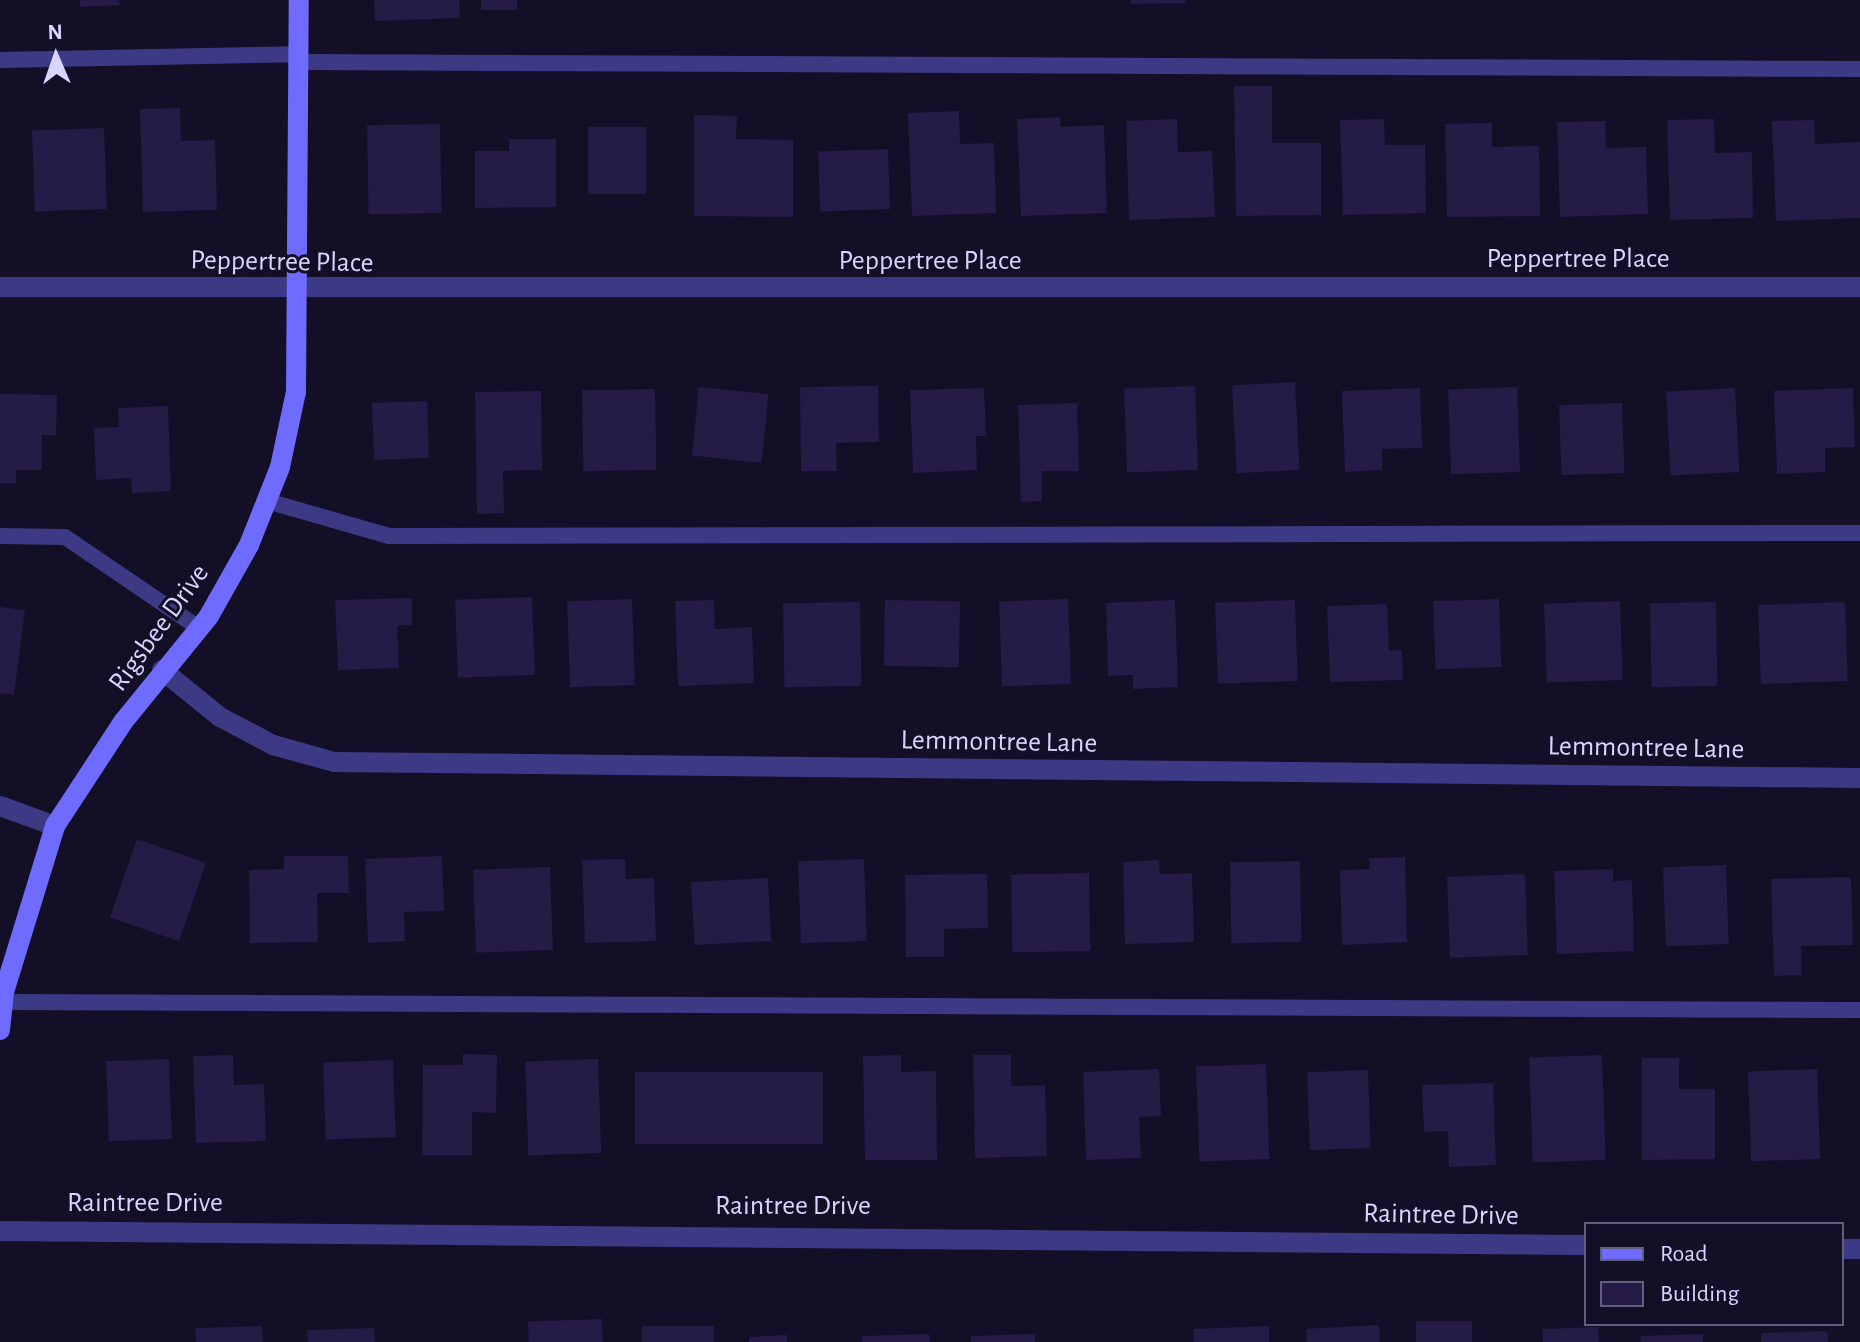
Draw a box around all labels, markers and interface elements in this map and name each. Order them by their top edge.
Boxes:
north arrow [16,16,96,96]
text: N [47,21,63,43]
street label: Peppertree Place [1486,242,1670,276]
street label: Peppertree Place [190,244,374,280]
street label: Peppertree Place [838,244,1022,278]
street label: Rigsbee Drive [102,558,216,698]
street label: Lemmontree Lane [900,723,1098,761]
street label: Lemmontree Lane [1547,729,1745,767]
street label: Raintree Drive [67,1186,223,1220]
street label: Raintree Drive [715,1189,871,1223]
street label: Raintree Drive [1363,1197,1519,1233]
legend [1584,1222,1844,1326]
text: Road [1660,1242,1708,1266]
text: Building [1660,1282,1739,1306]

